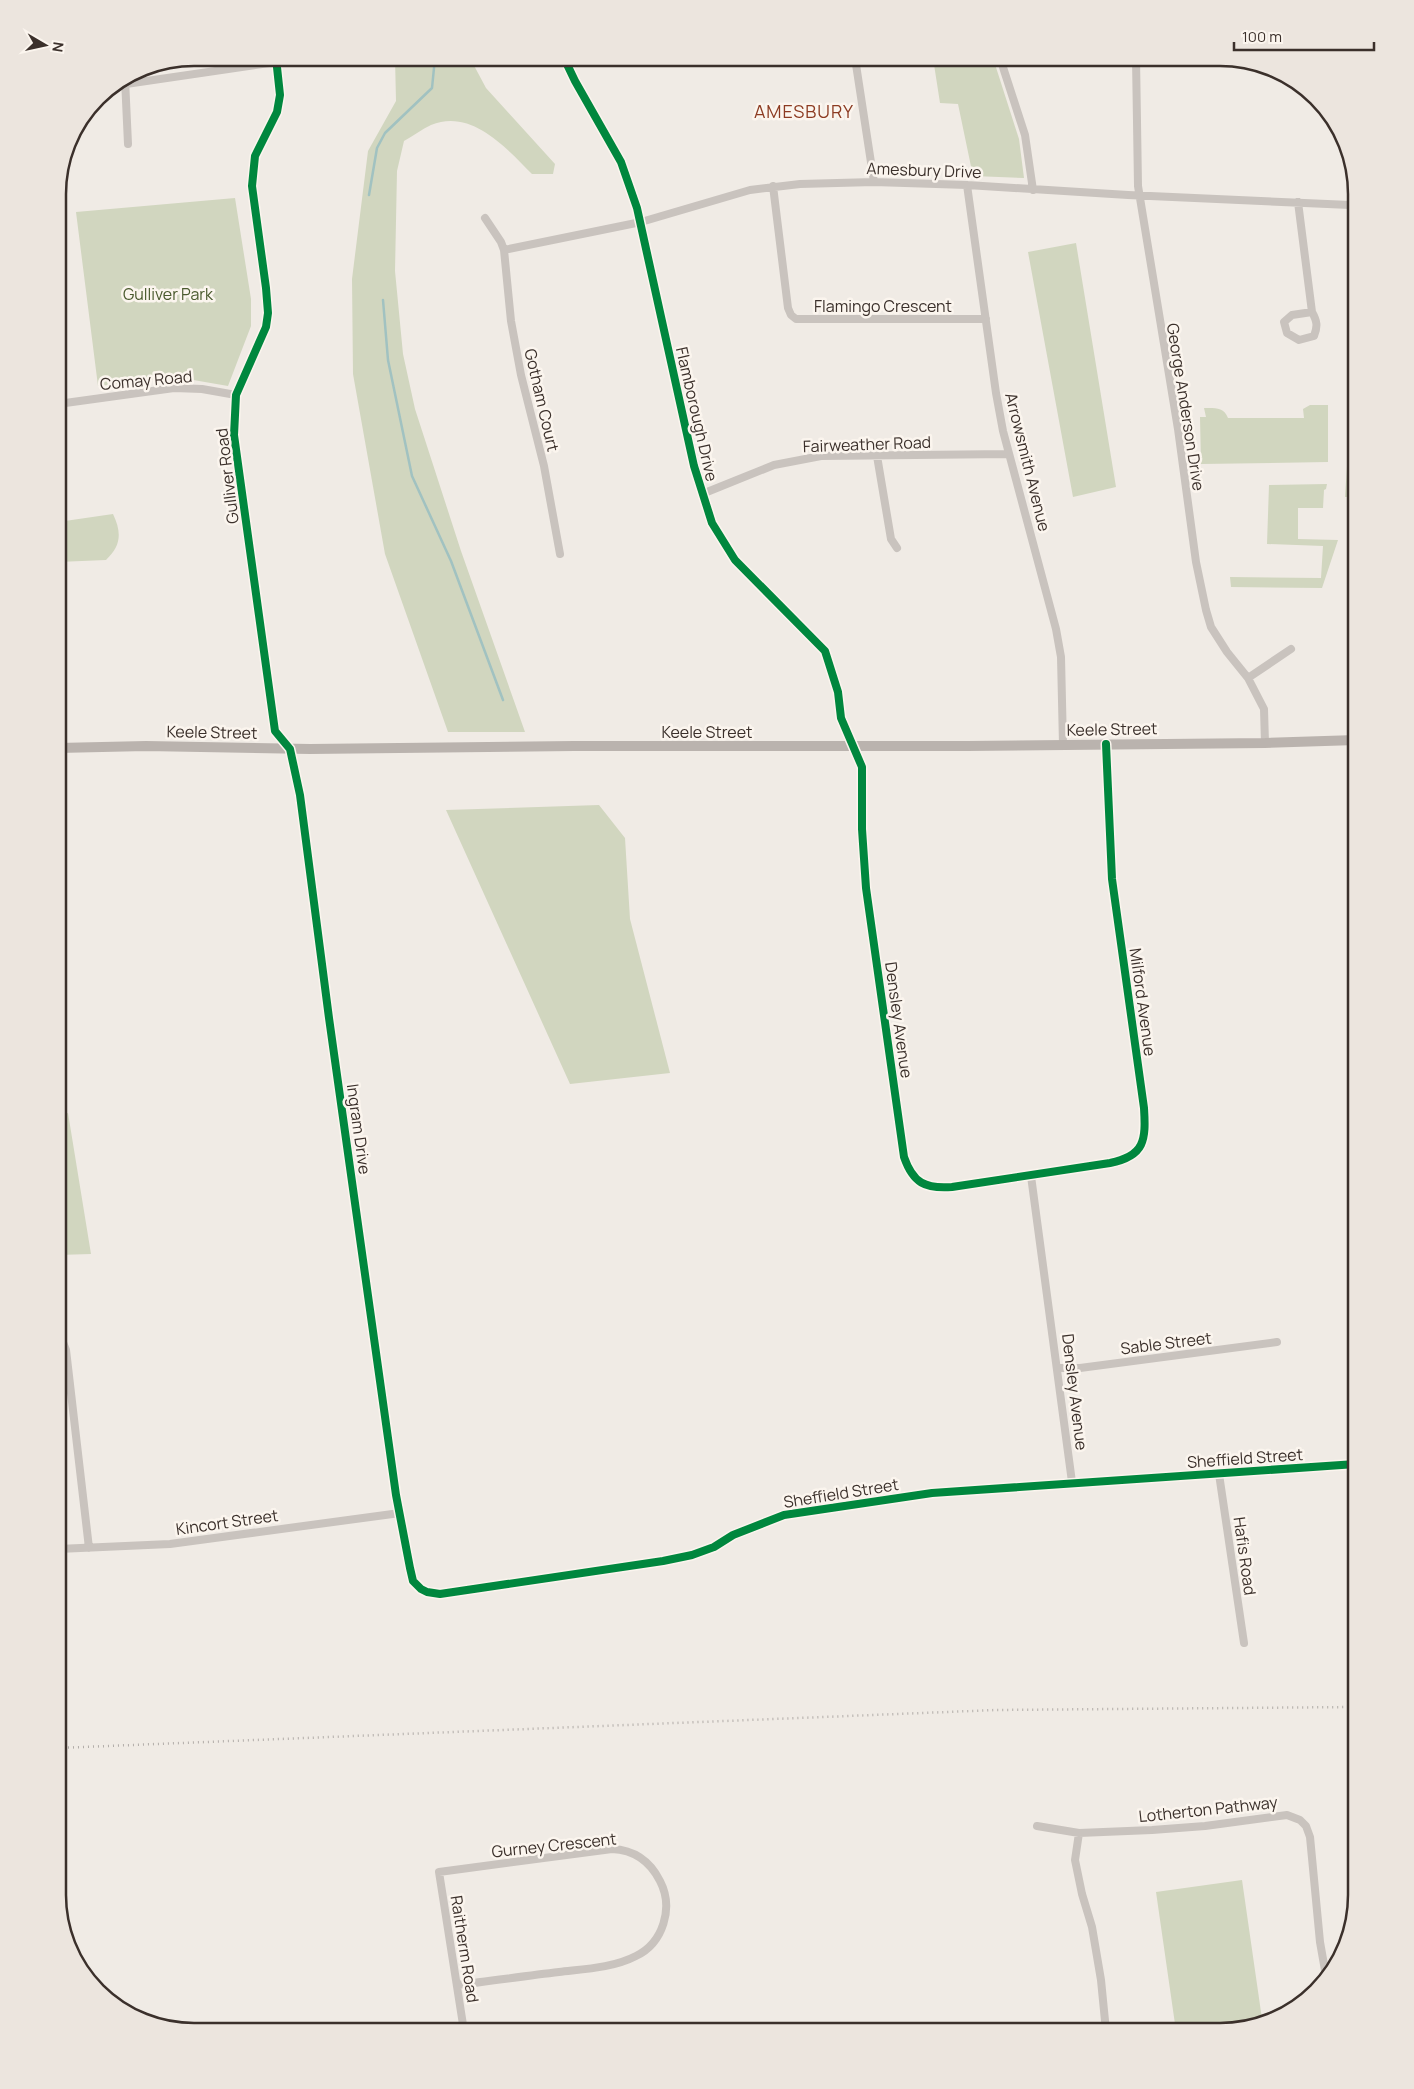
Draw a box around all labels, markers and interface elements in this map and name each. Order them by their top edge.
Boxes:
north arrow [20,20,70,70]
scale bar [1234,20,1374,52]
text: 100 m [1242,26,1282,47]
text: N [48,41,69,54]
district label: AMESBURY [754,99,854,123]
street label: Amesbury Drive [866,157,982,183]
park label: Gulliver Park [123,283,214,305]
street label: Flamingo Crescent [814,295,952,317]
street label: George Anderson Drive [1162,322,1210,492]
street label: Flamborough Drive [671,345,723,483]
street label: Gotham Court [519,346,565,454]
street label: Comay Road [99,365,193,395]
street label: Arrowsmith Avenue [1000,390,1056,534]
street label: Gulliver Road [210,427,244,525]
street label: Fairweather Road [802,431,932,457]
street label: Keele Street [1066,717,1158,741]
street label: Keele Street [166,720,258,744]
street label: Keele Street [662,721,752,743]
street label: Milford Avenue [1125,947,1161,1057]
street label: Densley Avenue [880,960,918,1080]
street label: Ingram Drive [342,1082,376,1176]
street label: Sable Street [1119,1327,1213,1359]
street label: Densley Avenue [1057,1333,1093,1451]
street label: Sheffield Street [1186,1443,1304,1473]
street label: Sheffield Street [782,1473,900,1513]
street label: Kincort Street [174,1504,280,1540]
street label: Hafis Road [1229,1515,1261,1597]
street label: Lotherton Pathway [1137,1791,1279,1827]
street label: Gurney Crescent [491,1828,617,1862]
street label: Raitherm Road [446,1894,484,2004]

